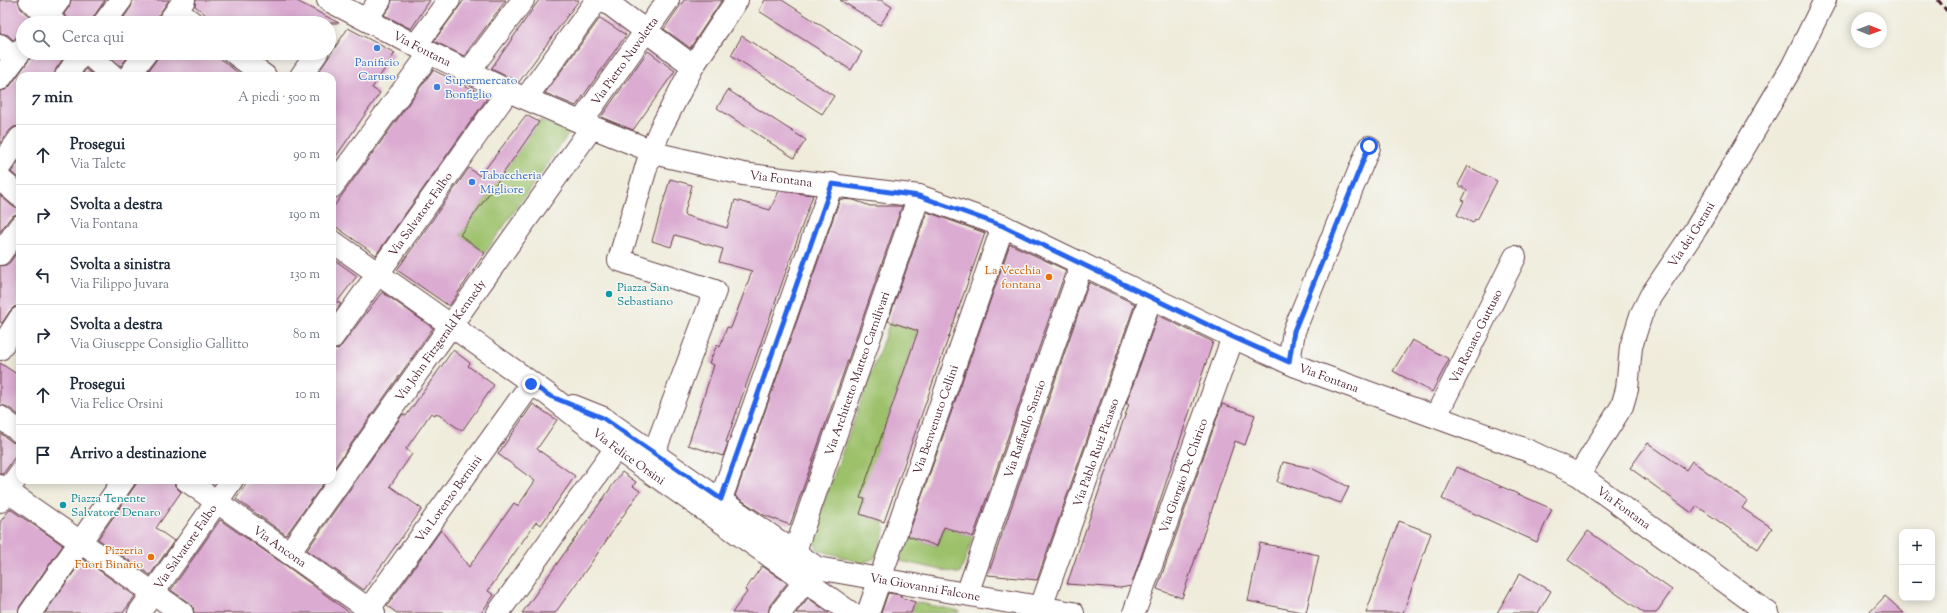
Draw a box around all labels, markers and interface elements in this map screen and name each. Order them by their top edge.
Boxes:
north arrow [1851,12,1887,48]
street label: Via Pietro Nuvoletta [587,13,664,110]
search box [16,16,336,60]
icon: search [30,27,52,49]
street label: Via Fontana [390,27,454,72]
text: Cerca qui [62,28,124,49]
marker: Panificio Caruso [372,43,382,53]
place label: Panificio Caruso [355,54,400,86]
place label: Supermercato Bonfiglio [445,72,518,104]
marker: Supermercato Bonfiglio [432,82,442,92]
text: 7 min [32,86,73,110]
text: A piedi · 500 m [238,89,320,107]
text: Prosegui [70,135,125,156]
route start [1360,137,1378,155]
icon: ahead [32,144,54,166]
text: 90 m [293,146,320,164]
text: Via Talete [70,156,126,174]
place label: Tabaccheria Migliore [480,167,542,199]
street label: Via Fontana [749,167,814,193]
street label: Via Salvatore Falbo [385,168,458,261]
marker: Tabaccheria Migliore [467,177,477,187]
text: Svolta a destra [70,195,163,216]
street label: Via dei Gerani [1664,198,1720,271]
icon: right [32,204,54,226]
text: 190 m [289,206,320,224]
text: Via Fontana [70,216,138,234]
text: Svolta a sinistra [70,255,171,276]
place label: La Vecchia fontana [985,262,1041,294]
icon: left [32,264,54,286]
text: 130 m [290,266,320,284]
marker: La Vecchia fontana [1044,272,1054,282]
text: Via Filippo Juvara [70,276,169,294]
street label: Via John Fitzgerald Kennedy [391,276,491,406]
place label: Piazza San Sebastiano [617,279,673,311]
street label: Via Renato Guttuso [1445,286,1508,387]
marker: Piazza San Sebastiano [604,289,614,299]
street label: Via Architetto Matteo Carnilivari [821,289,895,458]
text: Svolta a destra [70,315,163,336]
icon: right [32,324,54,346]
text: 80 m [293,326,320,344]
text: Via Giuseppe Consiglio Gallitto [70,336,249,354]
street label: Via Fontana [1296,360,1362,398]
street label: Via Benvenuto Cellini [909,362,964,477]
text: Prosegui [70,375,125,396]
route end [522,375,540,393]
street label: Via Raffaello Sanzio [1000,377,1051,481]
icon: ahead [32,384,54,406]
text: 10 m [295,386,320,404]
text: Via Felice Orsini [70,396,163,414]
street label: Via Pablo Ruiz Picasso [1069,396,1124,510]
street label: Via Giorgio De Chirico [1155,416,1213,536]
street label: Via Felice Orsini [588,425,669,490]
icon: arrive [32,444,54,466]
text: Arrivo a destinazione [70,444,206,465]
street label: Via Lorenzo Bernini [412,451,487,547]
street label: Via Fontana [1593,483,1654,535]
place label: Piazza Tenente Salvatore Denaro [71,490,161,522]
marker: Piazza Tenente Salvatore Denaro [58,500,68,510]
street label: Via Salvatore Falbo [150,501,223,593]
street label: Via Ancona [249,522,310,573]
map controls [1899,529,1935,601]
button: + [1899,529,1935,565]
place label: Pizzeria Fuori Binario [75,542,143,574]
marker: Pizzeria Fuori Binario [146,552,156,562]
button: − [1899,565,1935,601]
street label: Via Giovanni Falcone [868,569,982,607]

